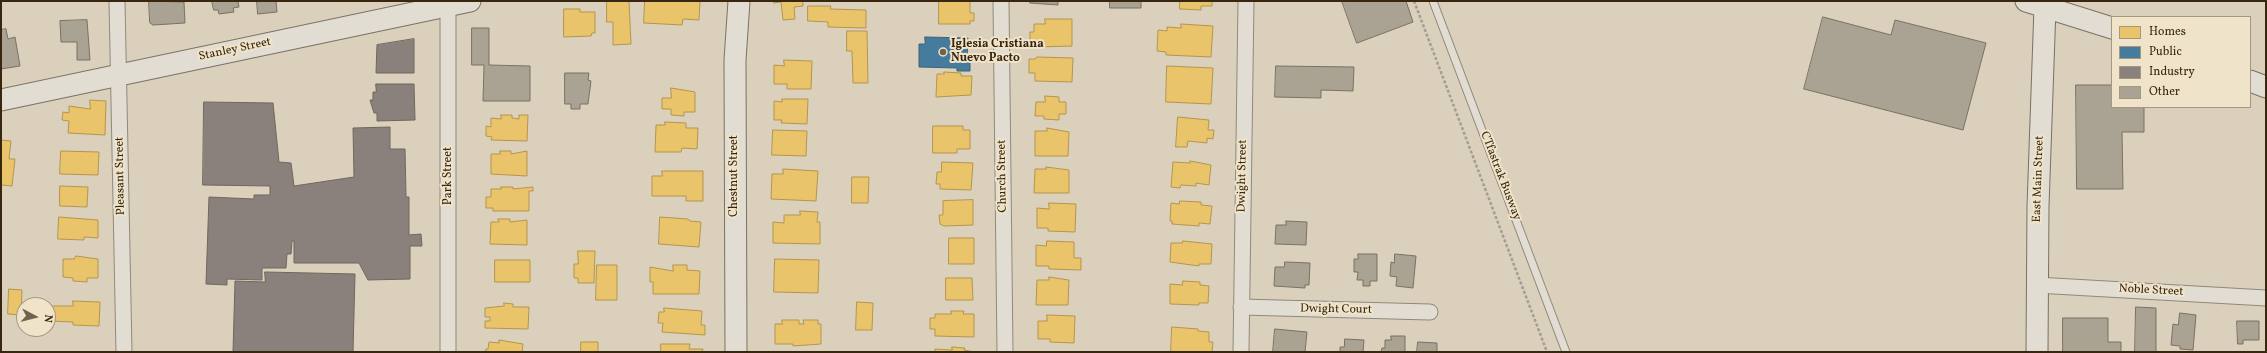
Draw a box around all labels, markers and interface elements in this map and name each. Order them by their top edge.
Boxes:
legend [2111,16,2251,108]
text: Homes [2149,24,2186,40]
street label: Stanley Street [198,35,272,65]
place label: Iglesia Cristiana Nuevo Pacto [951,38,1044,66]
text: Public [2149,44,2182,60]
marker: Iglesia Cristiana Nuevo Pacto [938,47,948,57]
text: Industry [2149,64,2195,80]
text: Other [2149,84,2180,100]
street label: CTfastrak Busway [1476,130,1524,222]
street label: Chestnut Street [728,135,742,217]
street label: East Main Street [2030,135,2048,223]
street label: Pleasant Street [113,137,129,215]
street label: Church Street [995,139,1011,213]
street label: Dwight Street [1235,139,1251,213]
street label: Park Street [442,147,456,205]
street label: Noble Street [2118,282,2184,300]
north arrow [16,297,56,337]
street label: Dwight Court [1300,302,1372,318]
text: N [39,314,55,323]

